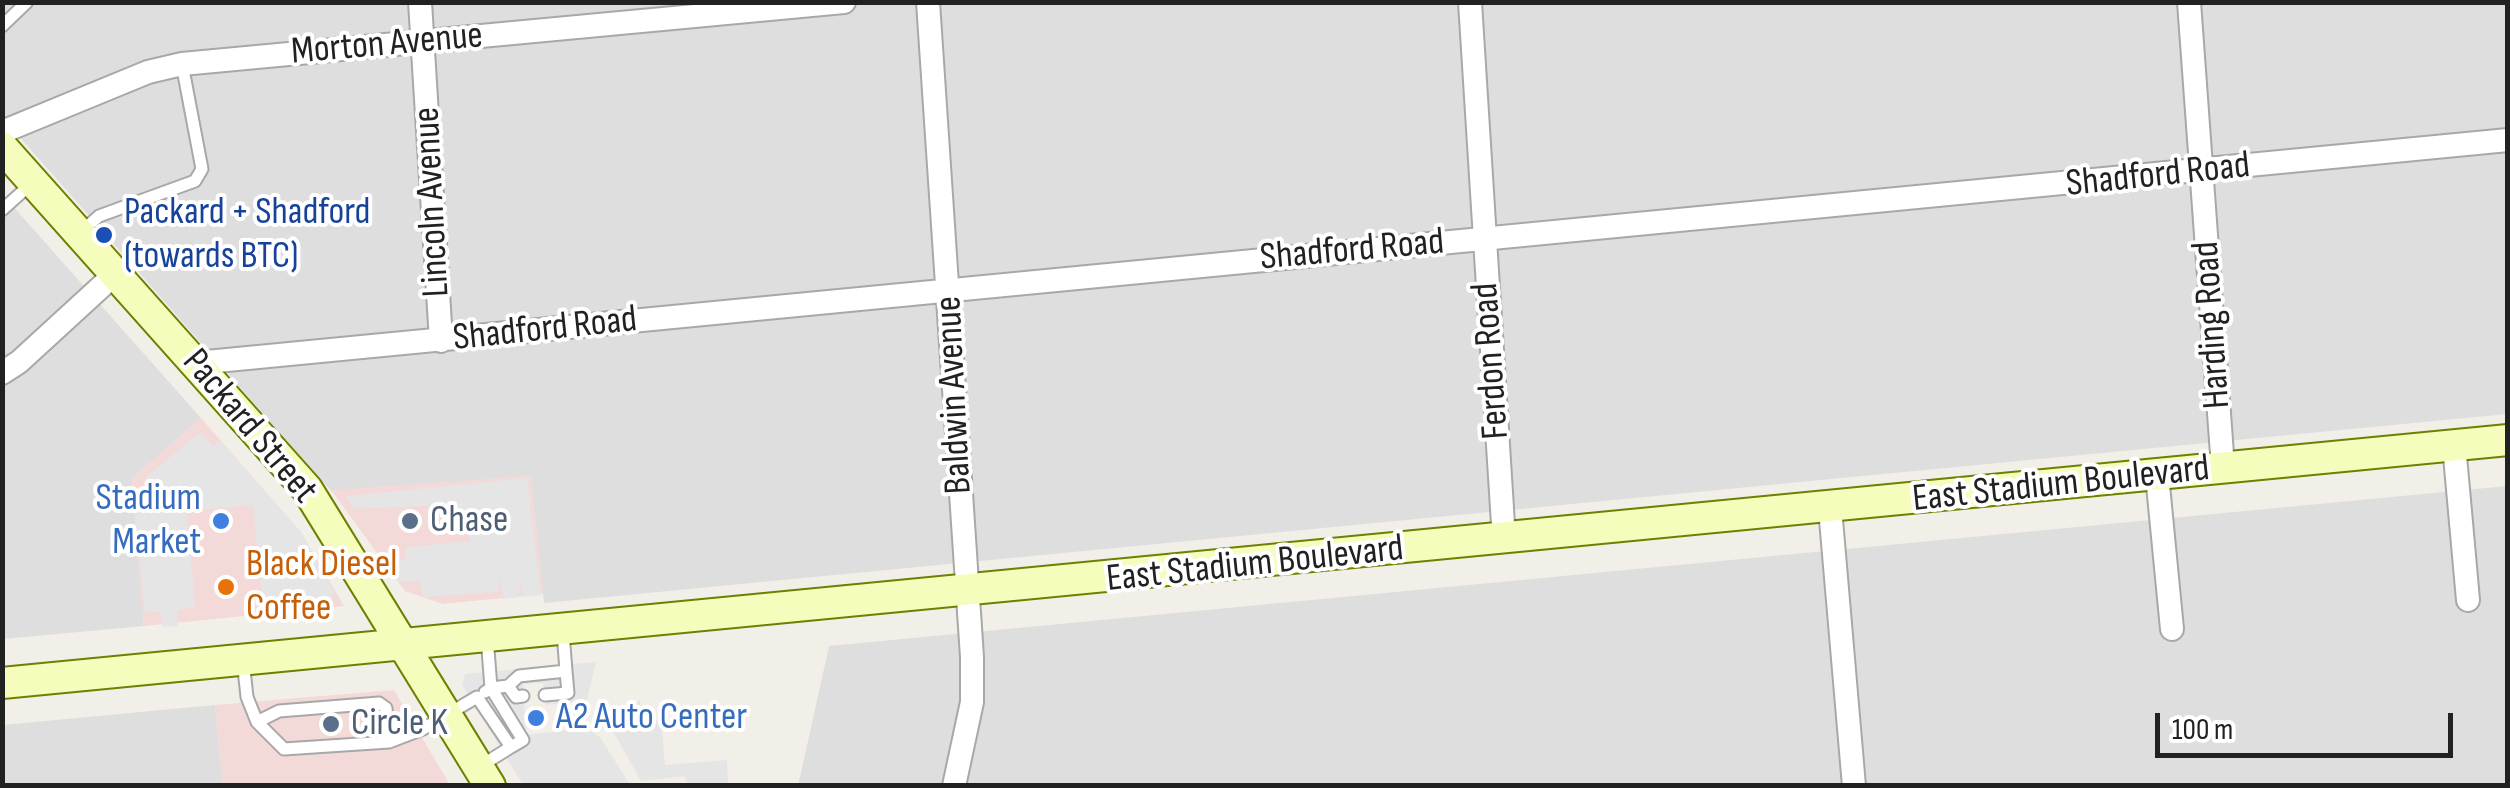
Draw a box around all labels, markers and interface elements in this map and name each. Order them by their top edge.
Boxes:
street label: Morton Avenue [289,14,485,76]
street label: Lincoln Avenue [405,106,461,298]
street label: Shadford Road [2064,144,2252,208]
place label: Packard + Shadford (towards BTC) [124,190,370,280]
street label: Shadford Road [1258,220,1446,282]
marker: Packard + Shadford (towards BTC) [93,224,115,246]
street label: Harding Road [2184,240,2242,410]
street label: Ferdon Road [1464,281,1520,441]
street label: Baldwin Avenue [927,295,983,495]
street label: Shadford Road [451,298,639,362]
street label: Packard Street [171,341,327,513]
street label: East Stadium Boulevard [1910,447,2212,523]
place label: Stadium Market [96,476,201,566]
place label: Chase [430,498,508,544]
marker: Stadium Market [210,510,232,532]
marker: Chase [399,510,421,532]
street label: East Stadium Boulevard [1104,527,1406,603]
place label: Black Diesel Coffee [246,542,397,632]
marker: Black Diesel Coffee [215,576,237,598]
scale bar [2160,693,2458,755]
place label: A2 Auto Center [556,695,747,741]
place label: Circle K [351,701,448,747]
marker: A2 Auto Center [525,707,547,729]
text: 100 m [2172,712,2233,748]
marker: Circle K [320,713,342,735]

